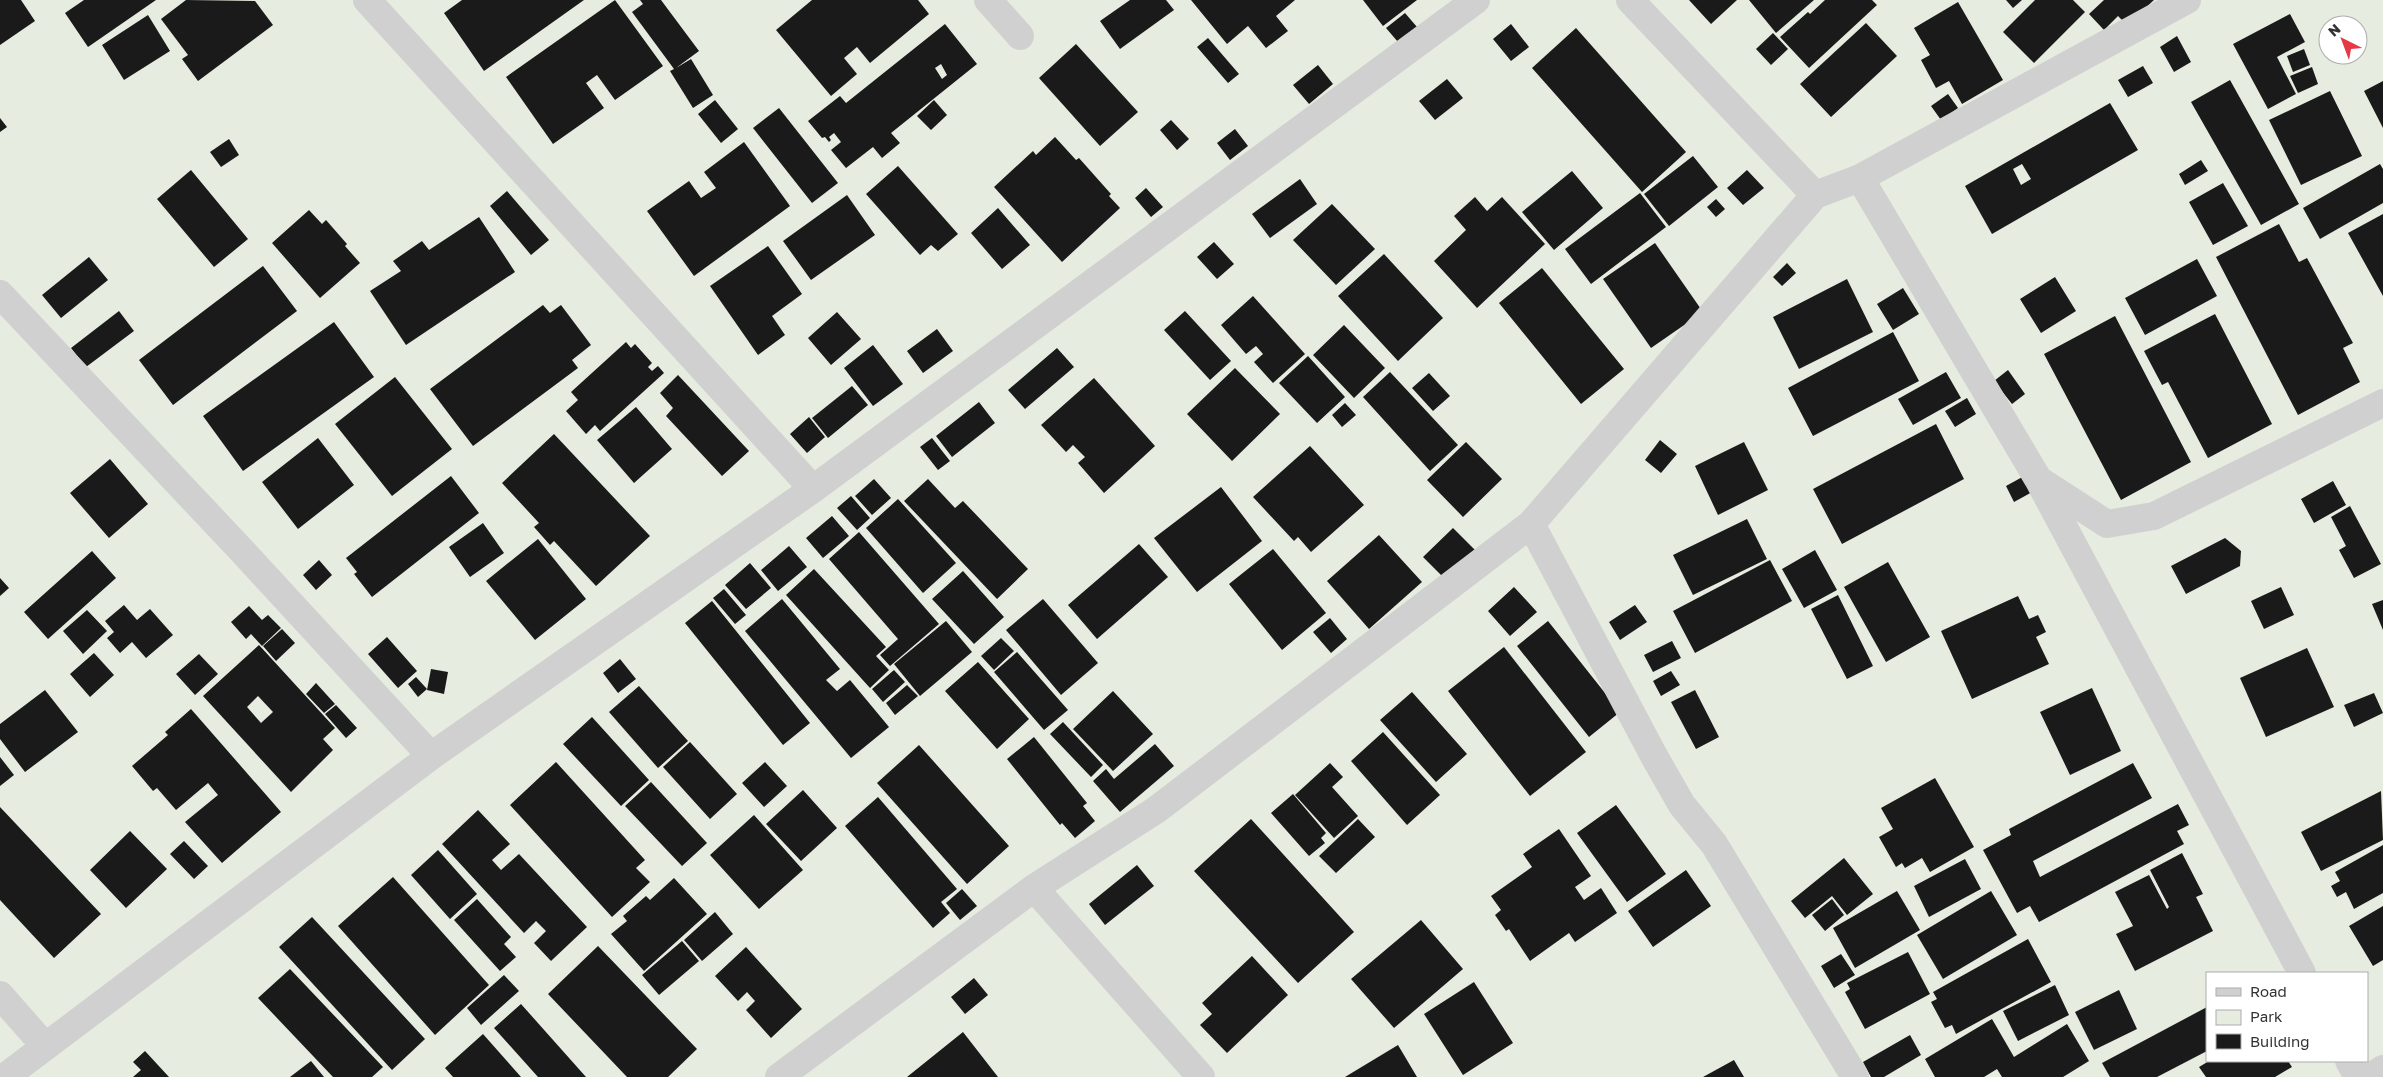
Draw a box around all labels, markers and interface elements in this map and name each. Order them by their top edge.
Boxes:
north arrow [2318,15,2368,65]
text: N [2324,20,2344,40]
legend [2206,972,2368,1062]
text: Road [2250,982,2287,1000]
text: Park [2250,1007,2283,1025]
text: Building [2250,1032,2310,1050]

